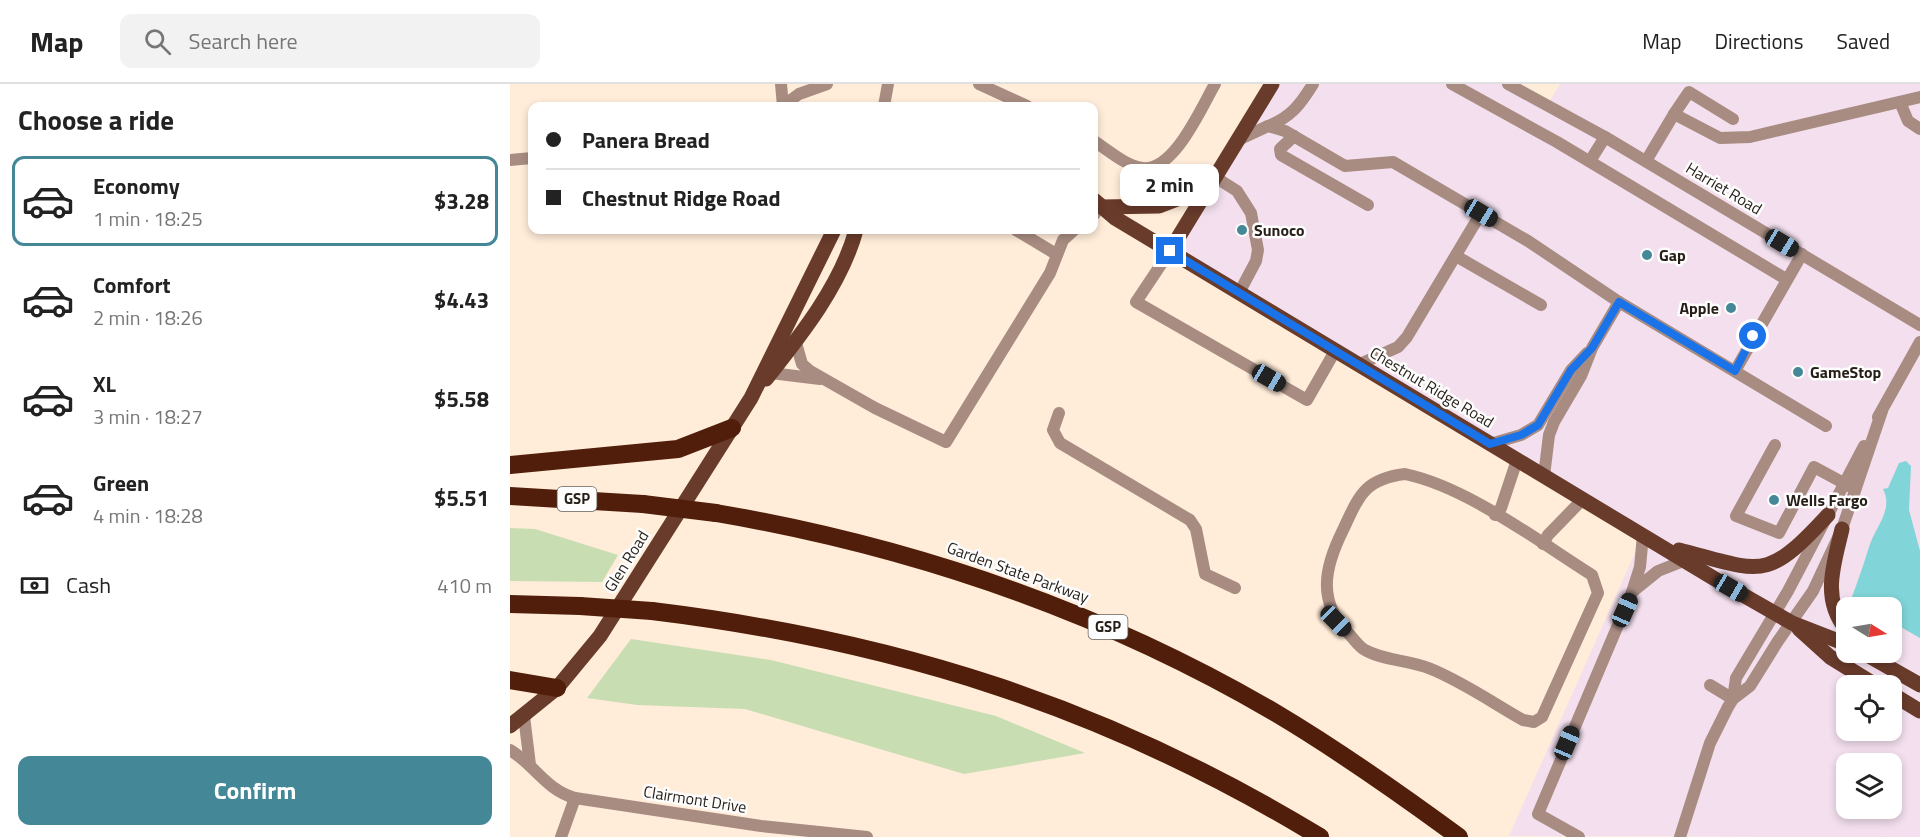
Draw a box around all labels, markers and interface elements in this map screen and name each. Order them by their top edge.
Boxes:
search box [120,14,540,68]
text: Map [30,20,84,63]
text: Search here [189,24,298,58]
icon: search [141,25,174,58]
text: Map [1642,25,1682,57]
text: Directions [1715,25,1804,57]
text: Saved [1837,25,1890,57]
text: Choose a ride [18,99,174,140]
text: Panera Bread [582,123,710,157]
street label: Harriet Road [1681,156,1767,220]
callout: 2 min [1120,164,1220,206]
text: Economy [93,169,180,203]
text: 2 min [1145,169,1194,200]
icon: car [21,174,75,228]
text: Chestnut Ridge Road [582,181,781,215]
text: $3.28 [434,184,489,218]
car [1461,196,1501,230]
text: 1 min · 18:25 [93,203,203,234]
place label: Sunoco [1254,218,1305,242]
marker: Sunoco [1235,223,1249,237]
car [1762,226,1802,260]
route end [1156,237,1183,264]
place label: Gap [1659,243,1686,267]
marker: Gap [1640,248,1654,262]
text: Comfort [93,268,171,302]
icon: car [21,273,75,327]
text: $4.43 [434,283,489,317]
place label: Apple [1679,296,1719,320]
marker: Apple [1724,301,1738,315]
text: 2 min · 18:26 [93,302,203,333]
route start [1739,322,1766,349]
street label: Chestnut Ridge Road [1365,340,1499,434]
place label: GameStop [1810,360,1881,384]
car [1249,361,1289,395]
marker: GameStop [1791,365,1805,379]
text: XL [93,367,116,401]
icon: car [21,372,75,426]
text: $5.58 [434,382,489,416]
text: 3 min · 18:27 [93,401,203,432]
text: Green [93,466,149,500]
icon: car [21,471,75,525]
text: $5.51 [434,481,489,515]
road number: GSP [558,487,596,511]
place label: Wells Fargo [1786,488,1868,512]
marker: Wells Fargo [1767,493,1781,507]
text: 4 min · 18:28 [93,500,203,531]
street label: Glen Road [598,526,654,596]
street label: Garden State Parkway [944,535,1093,609]
text: Cash [66,568,111,602]
icon: cash [18,569,51,602]
text: 410 m [437,570,492,601]
car [1711,571,1751,605]
car [1609,590,1641,630]
north arrow [1836,597,1902,663]
map controls [1836,597,1902,819]
car [1317,602,1355,640]
road number: GSP [1088,615,1128,639]
button: locate [1836,675,1902,741]
car [1552,723,1582,763]
button: layers [1836,753,1902,819]
button: Confirm [18,756,492,825]
street label: Clairmont Drive [642,779,748,819]

